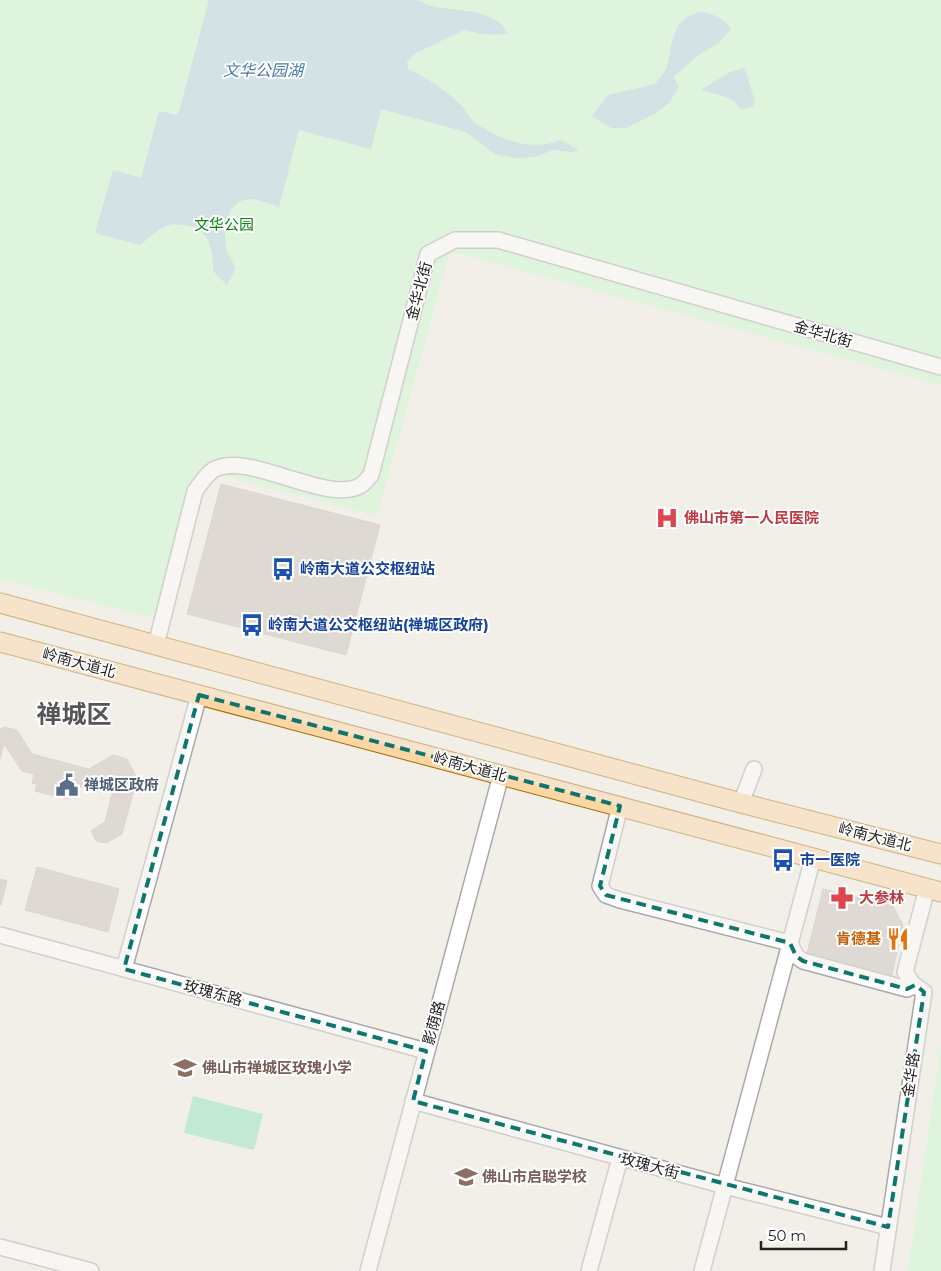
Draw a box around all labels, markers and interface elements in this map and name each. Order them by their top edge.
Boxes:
water label: 文华公园湖 [223,61,306,80]
park label: 文华公园 [194,215,254,234]
street label: 金华北街 [402,259,435,322]
street label: 金华北街 [792,316,855,351]
hospital icon: 佛山市第一人民医院 [654,505,680,531]
place label: 佛山市第一人民医院 [684,508,819,527]
bus stop icon: 岭南大道公交枢纽站 [270,556,296,582]
place label: 岭南大道公交枢纽站 [300,559,435,578]
bus stop icon: 岭南大道公交枢纽站(禅城区政府) [239,612,265,638]
place label: 岭南大道公交枢纽站(禅城区政府) [268,615,489,634]
street label: 岭南大道北 [40,644,118,681]
district label: 禅城区 [36,699,112,729]
street label: 岭南大道北 [431,748,509,785]
public building icon: 禅城区政府 [54,772,80,798]
place label: 禅城区政府 [84,775,159,794]
street label: 岭南大道北 [836,818,914,855]
bus stop icon: 市一医院 [770,847,796,873]
place label: 市一医院 [800,850,860,869]
pharmacy icon: 大参林 [829,885,855,911]
place label: 大参林 [859,888,904,907]
restaurant icon: 肯德基 [885,926,911,952]
place label: 肯德基 [836,929,881,948]
street label: 玫瑰东路 [182,976,245,1009]
street label: 影荫路 [419,999,449,1047]
street label: 金华路 [898,1051,923,1099]
school or university icon: 佛山市禅城区玫瑰小学 [172,1055,198,1081]
place label: 佛山市禅城区玫瑰小学 [202,1058,352,1077]
street label: 玫瑰大街 [619,1149,682,1182]
school or university icon: 佛山市启聪学校 [453,1164,479,1190]
place label: 佛山市启聪学校 [482,1167,587,1186]
scale bar [761,1218,846,1250]
text: 50 m [768,1226,806,1245]

